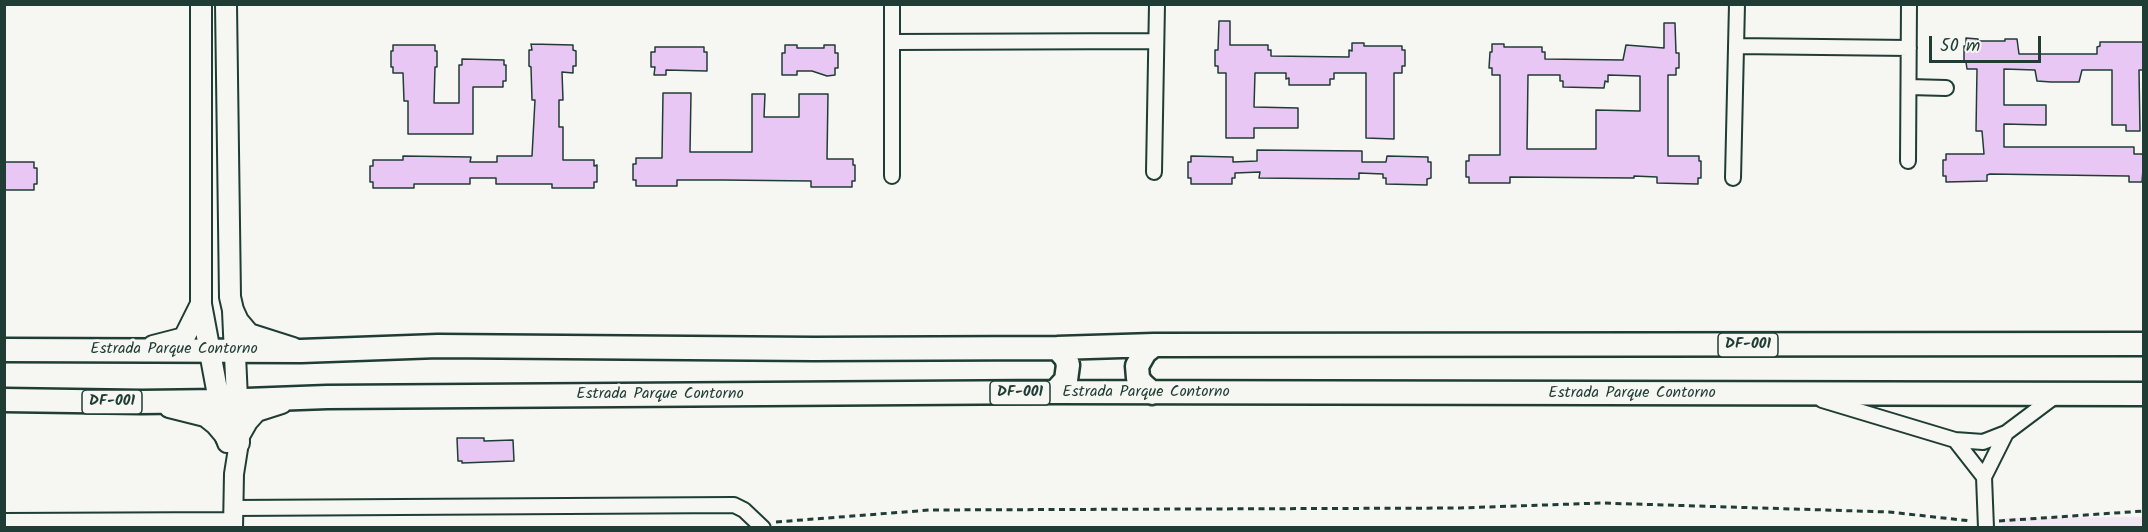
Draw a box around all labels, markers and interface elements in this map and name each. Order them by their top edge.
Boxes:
scale bar [1932,24,2044,62]
text: 50 m [1940,32,1980,61]
road number: DF-001 [1718,333,1778,357]
street label: Estrada Parque Contorno [90,340,258,360]
road number: DF-001 [990,381,1050,405]
street label: Estrada Parque Contorno [1062,383,1230,403]
street label: Estrada Parque Contorno [1548,384,1716,404]
street label: Estrada Parque Contorno [576,385,744,405]
road number: DF-001 [82,390,142,414]

